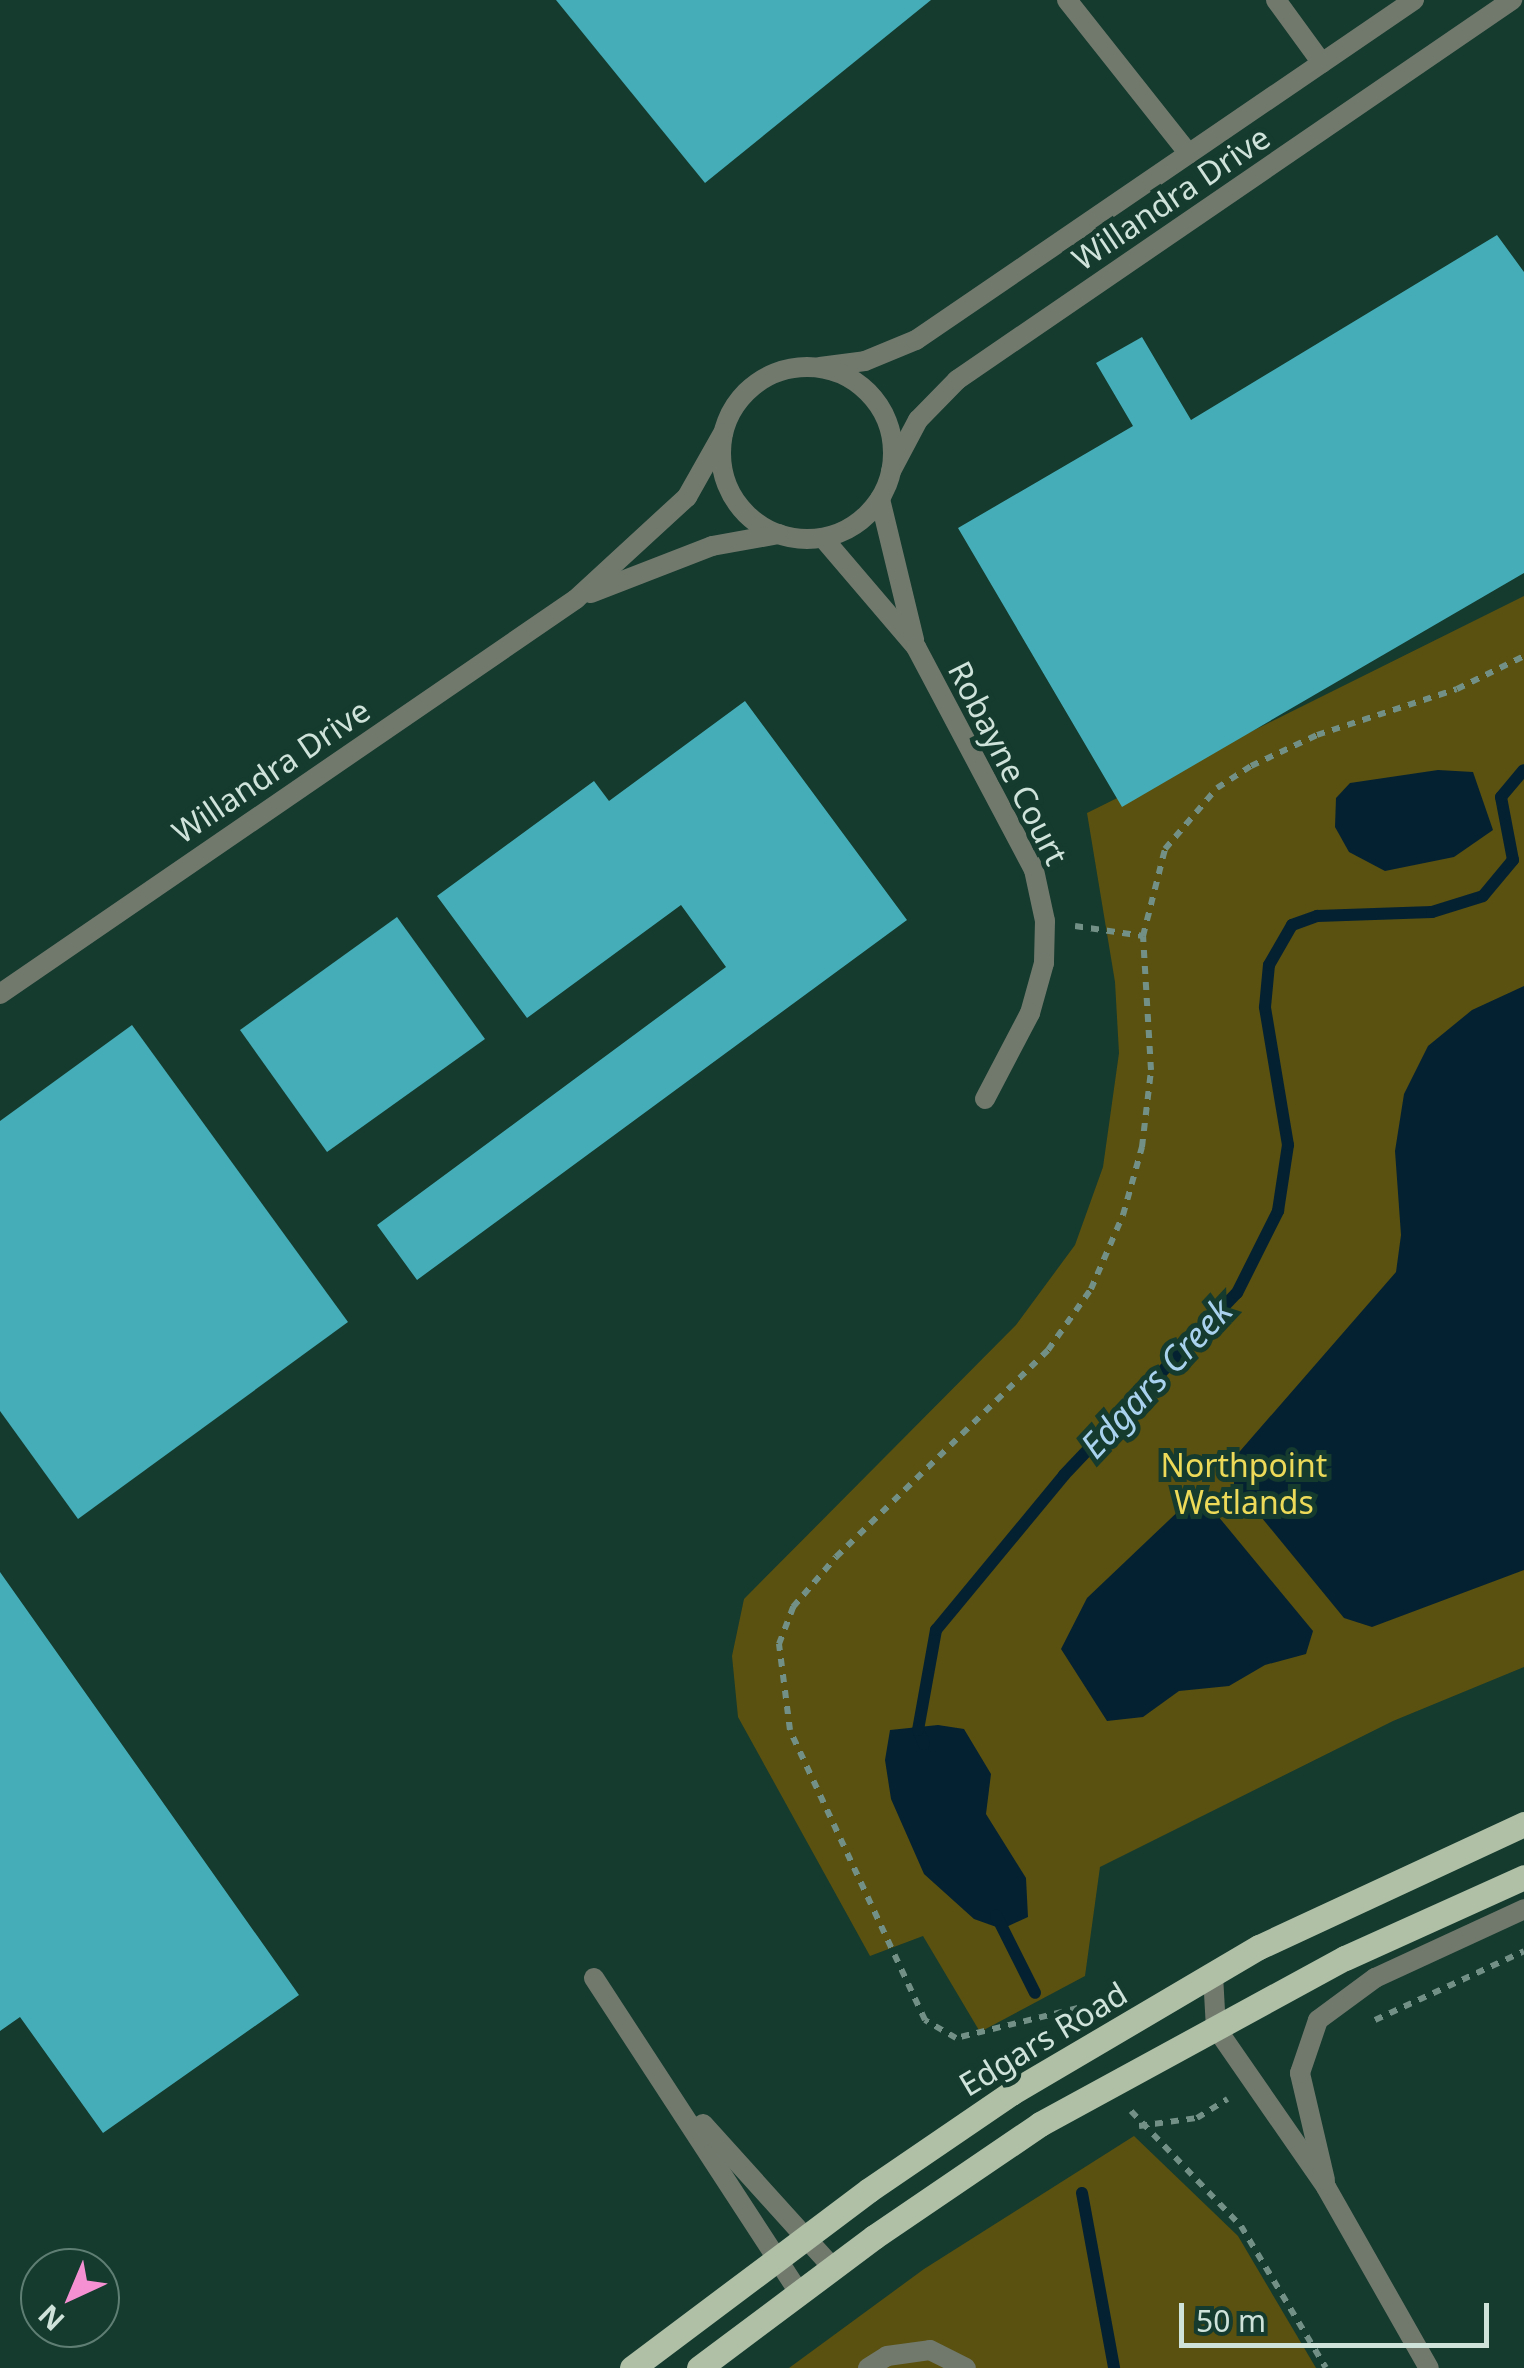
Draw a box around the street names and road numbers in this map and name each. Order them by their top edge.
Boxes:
street label: Willandra Drive [1065,118,1277,278]
street label: Robayne Court [940,655,1076,871]
street label: Willandra Drive [165,691,377,851]
street label: Edgars Road [952,1974,1134,2104]

